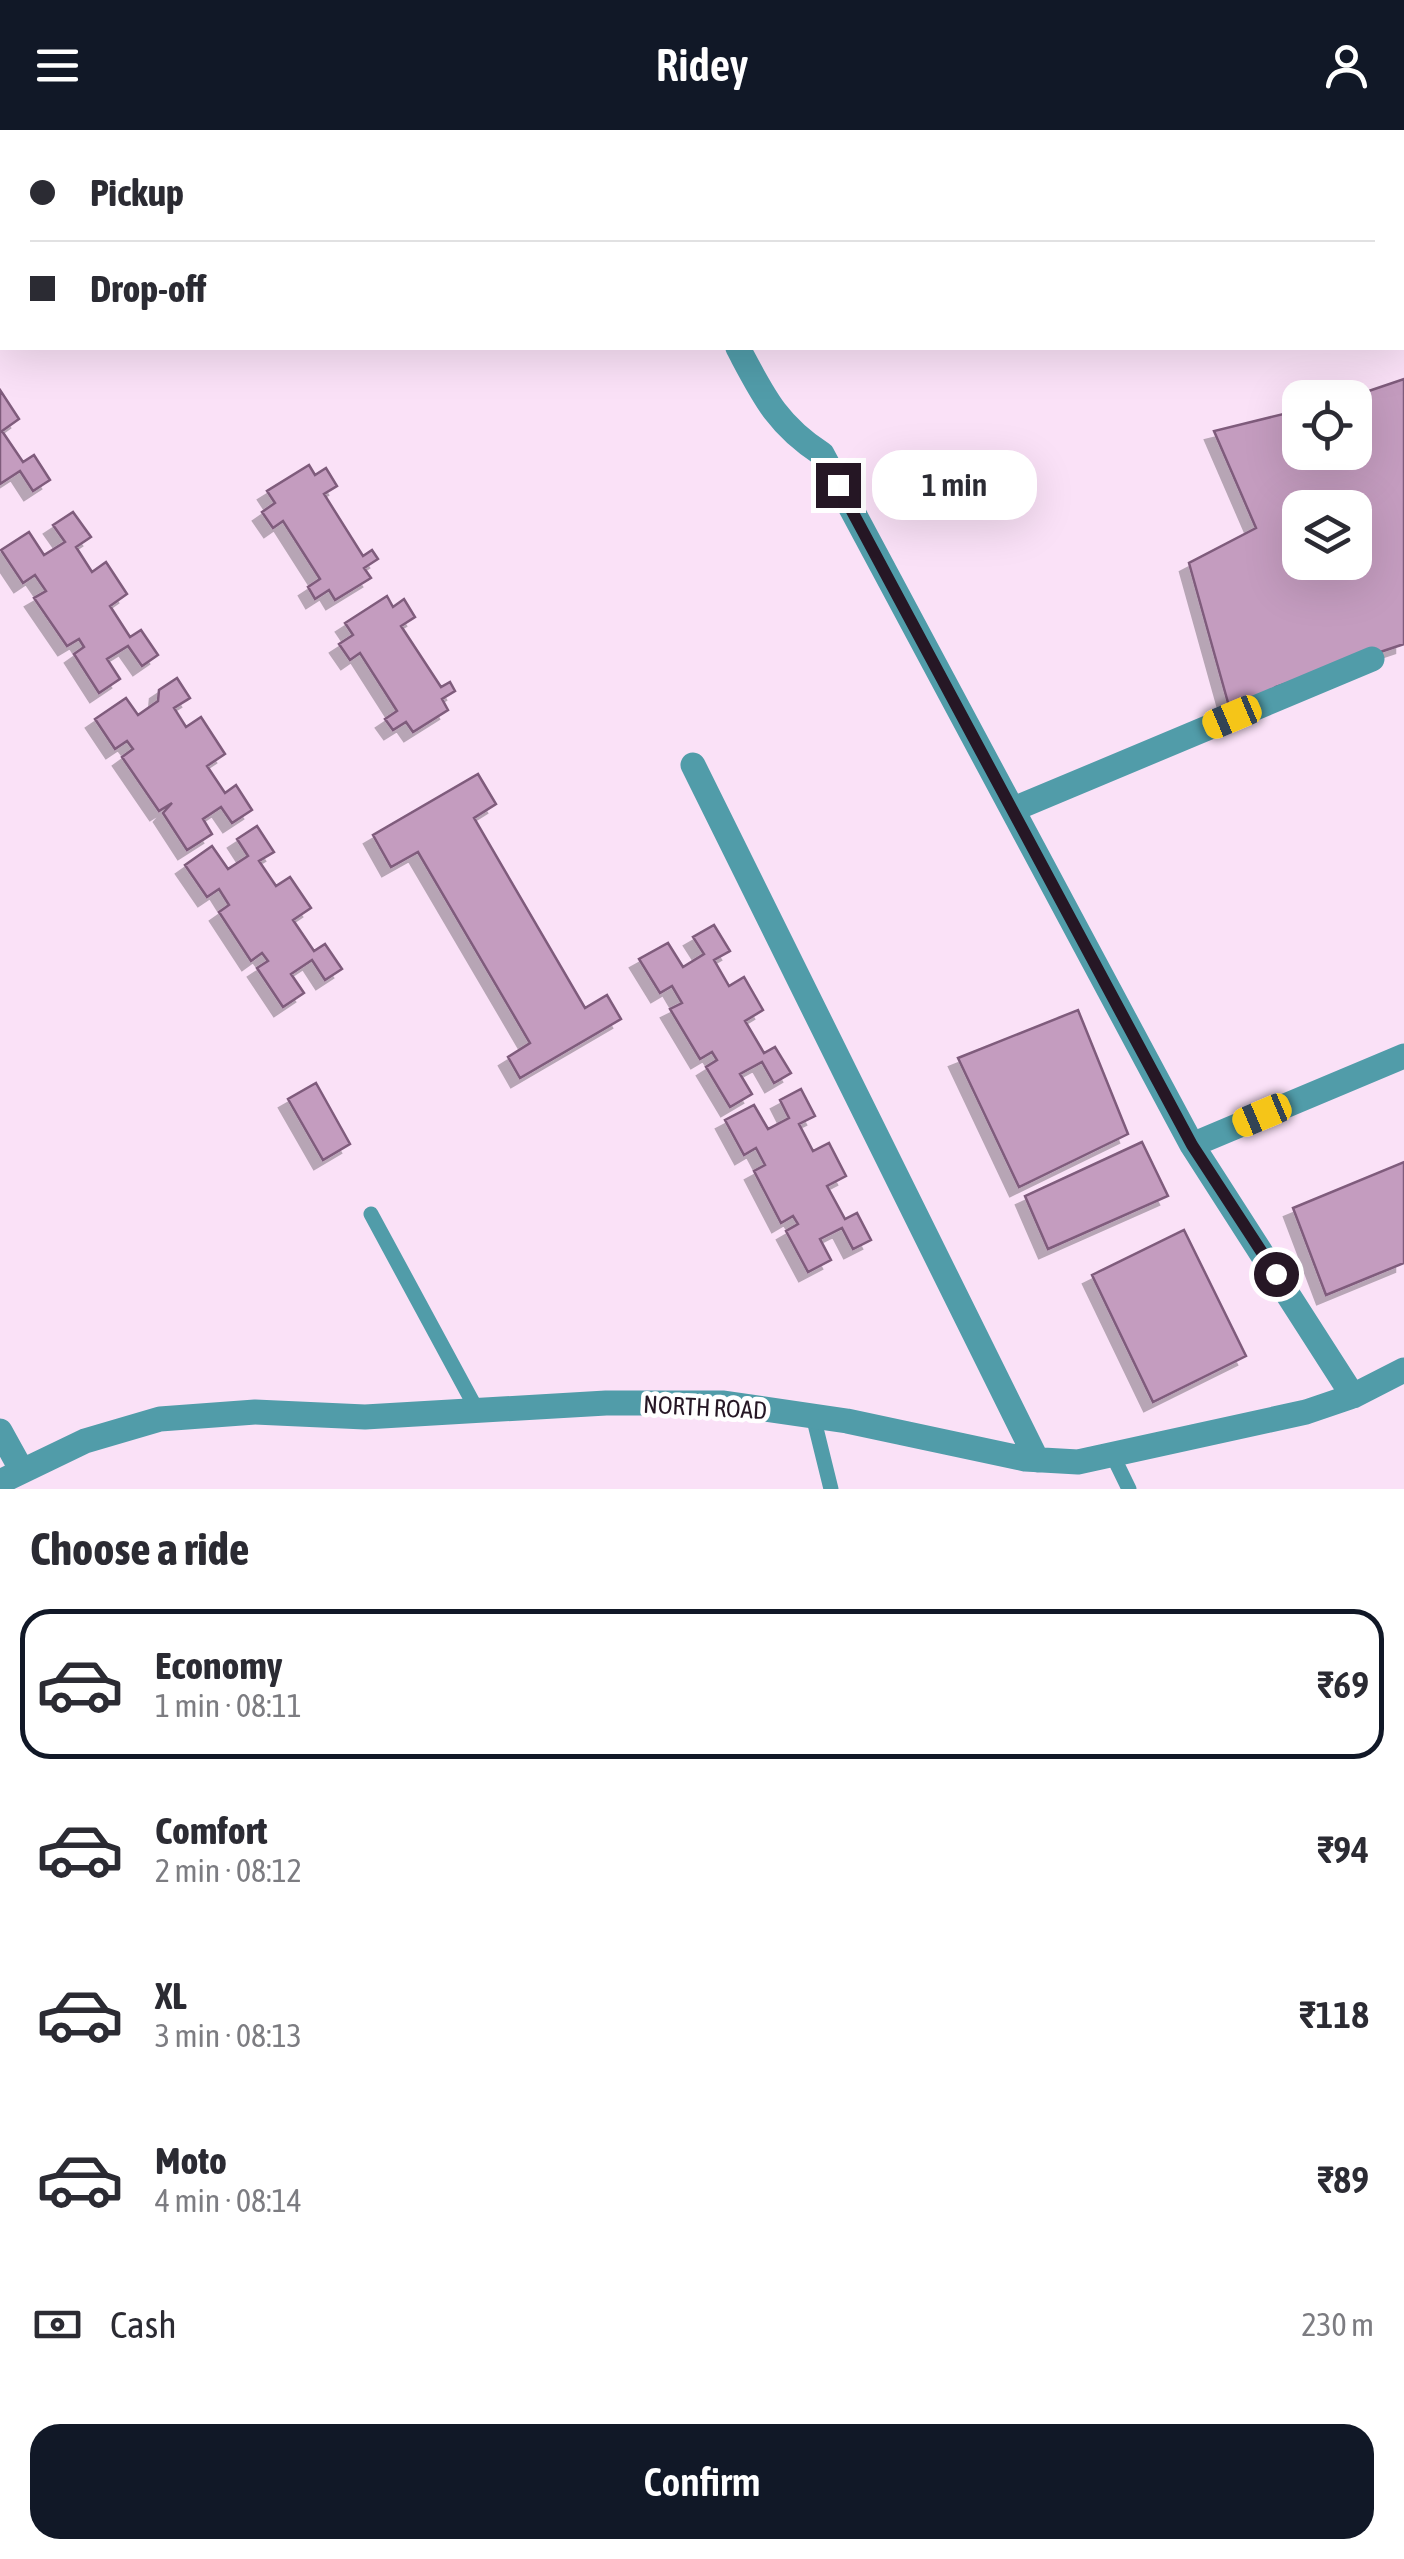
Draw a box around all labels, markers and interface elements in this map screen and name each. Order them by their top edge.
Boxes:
icon: menu [30,38,85,93]
icon: person [1319,38,1374,93]
text: Ridey [656,39,748,91]
text: Pickup [90,171,184,214]
text: Drop-off [90,267,206,310]
map controls [1282,380,1372,580]
button: locate [1282,380,1372,470]
callout: 1 min [873,450,1038,520]
route end [816,463,861,508]
text: 1 min [922,466,987,503]
button: layers [1282,490,1372,580]
car [1199,691,1265,743]
car [1229,1089,1295,1141]
route start [1254,1252,1299,1297]
street label: NORTH ROAD [642,1390,768,1424]
text: Choose a ride [30,1523,249,1575]
icon: car [35,1639,125,1729]
text: Economy [155,1644,282,1687]
text: ₹69 [1317,1663,1369,1706]
text: 1 min · 08:11 [155,1687,302,1724]
icon: car [35,1804,125,1894]
text: Comfort [155,1809,267,1852]
text: ₹94 [1317,1828,1369,1871]
text: 2 min · 08:12 [155,1852,302,1889]
icon: car [35,1969,125,2059]
text: XL [155,1974,187,2017]
text: ₹118 [1299,1993,1369,2036]
text: 3 min · 08:13 [155,2017,302,2054]
icon: car [35,2134,125,2224]
text: Moto [155,2139,227,2182]
text: ₹89 [1317,2158,1369,2201]
text: 4 min · 08:14 [155,2182,302,2219]
icon: cash [30,2297,85,2352]
text: Cash [110,2303,177,2346]
text: 230 m [1301,2306,1374,2343]
button: Confirm [30,2424,1374,2539]

